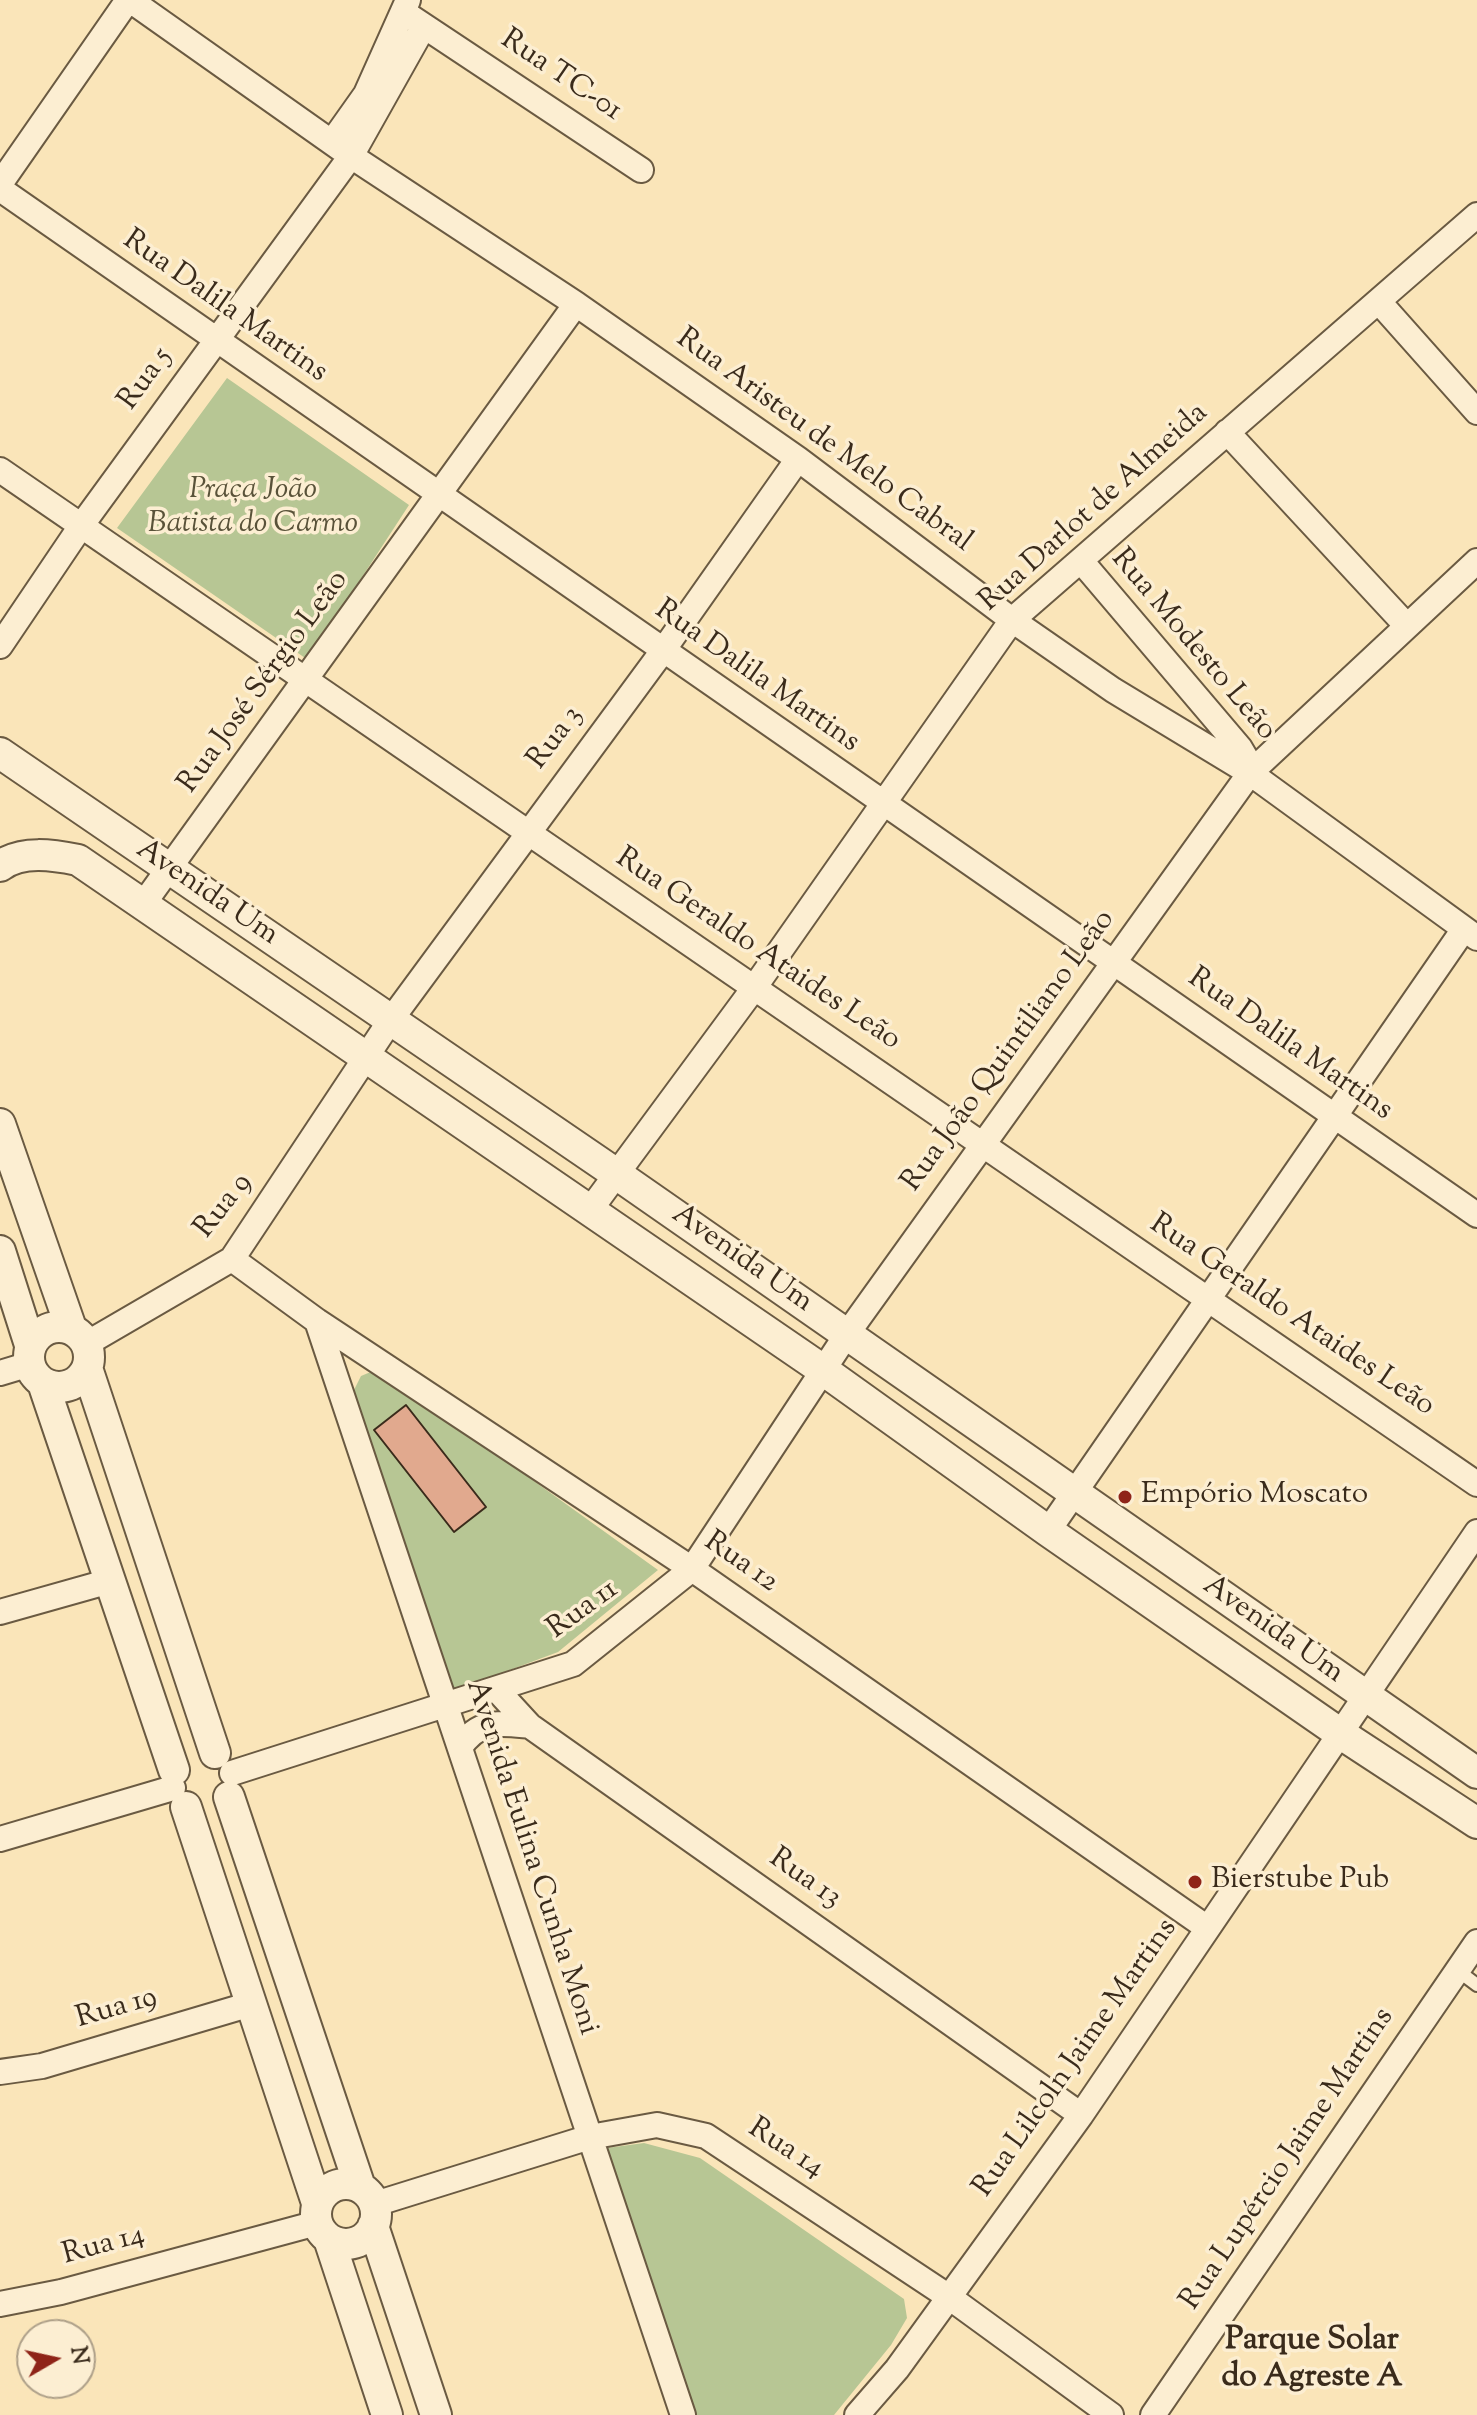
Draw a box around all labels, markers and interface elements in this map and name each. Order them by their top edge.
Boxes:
street label: Rua TC-01 [492,23,628,131]
street label: Rua Dalila Martins [115,224,333,392]
street label: Rua Aristeu de Melo Cabral [668,322,978,562]
street label: Rua 5 [112,342,182,418]
street label: Rua Darlot de Almeida [973,397,1217,621]
park label: Praça João Batista do Carmo [148,474,358,544]
street label: Rua Modesto Leão [1101,543,1283,749]
street label: Rua José Sérgio Leão [172,565,358,801]
street label: Rua Dalila Martins [647,594,865,762]
street label: Rua 3 [521,700,593,778]
street label: Avenida Um [128,833,284,955]
street label: Rua Geraldo Ataides Leão [607,842,907,1060]
street label: Rua João Quintiliano Leão [896,904,1124,1200]
street label: Rua Dalila Martins [1180,962,1398,1130]
street label: Rua 9 [188,1167,262,1247]
street label: Avenida Um [663,1198,819,1322]
street label: Rua Geraldo Ataides Leão [1141,1208,1441,1426]
place label: Empório Moscato [1141,1479,1368,1515]
marker: Empório Moscato [1116,1488,1134,1506]
street label: Rua 12 [696,1526,784,1602]
street label: Avenida Um [1194,1569,1350,1693]
street label: Rua 11 [542,1573,626,1649]
street label: Avenida Eulina Cunha Moni [455,1676,605,2040]
street label: Rua 13 [761,1842,847,1918]
place label: Bierstube Pub [1211,1864,1389,1900]
marker: Bierstube Pub [1186,1873,1204,1891]
street label: Rua Lilcoln Jaime Martins [967,1913,1187,2205]
street label: Rua 19 [72,1981,162,2039]
street label: Rua Lupércio Jaime Martins [1174,2002,1404,2318]
street label: Rua 14 [740,2112,830,2188]
street label: Rua 14 [59,2219,149,2275]
north arrow [16,2319,96,2399]
district label: Parque Solar do Agreste A [1221,2324,1403,2399]
text: N [61,2344,95,2367]

